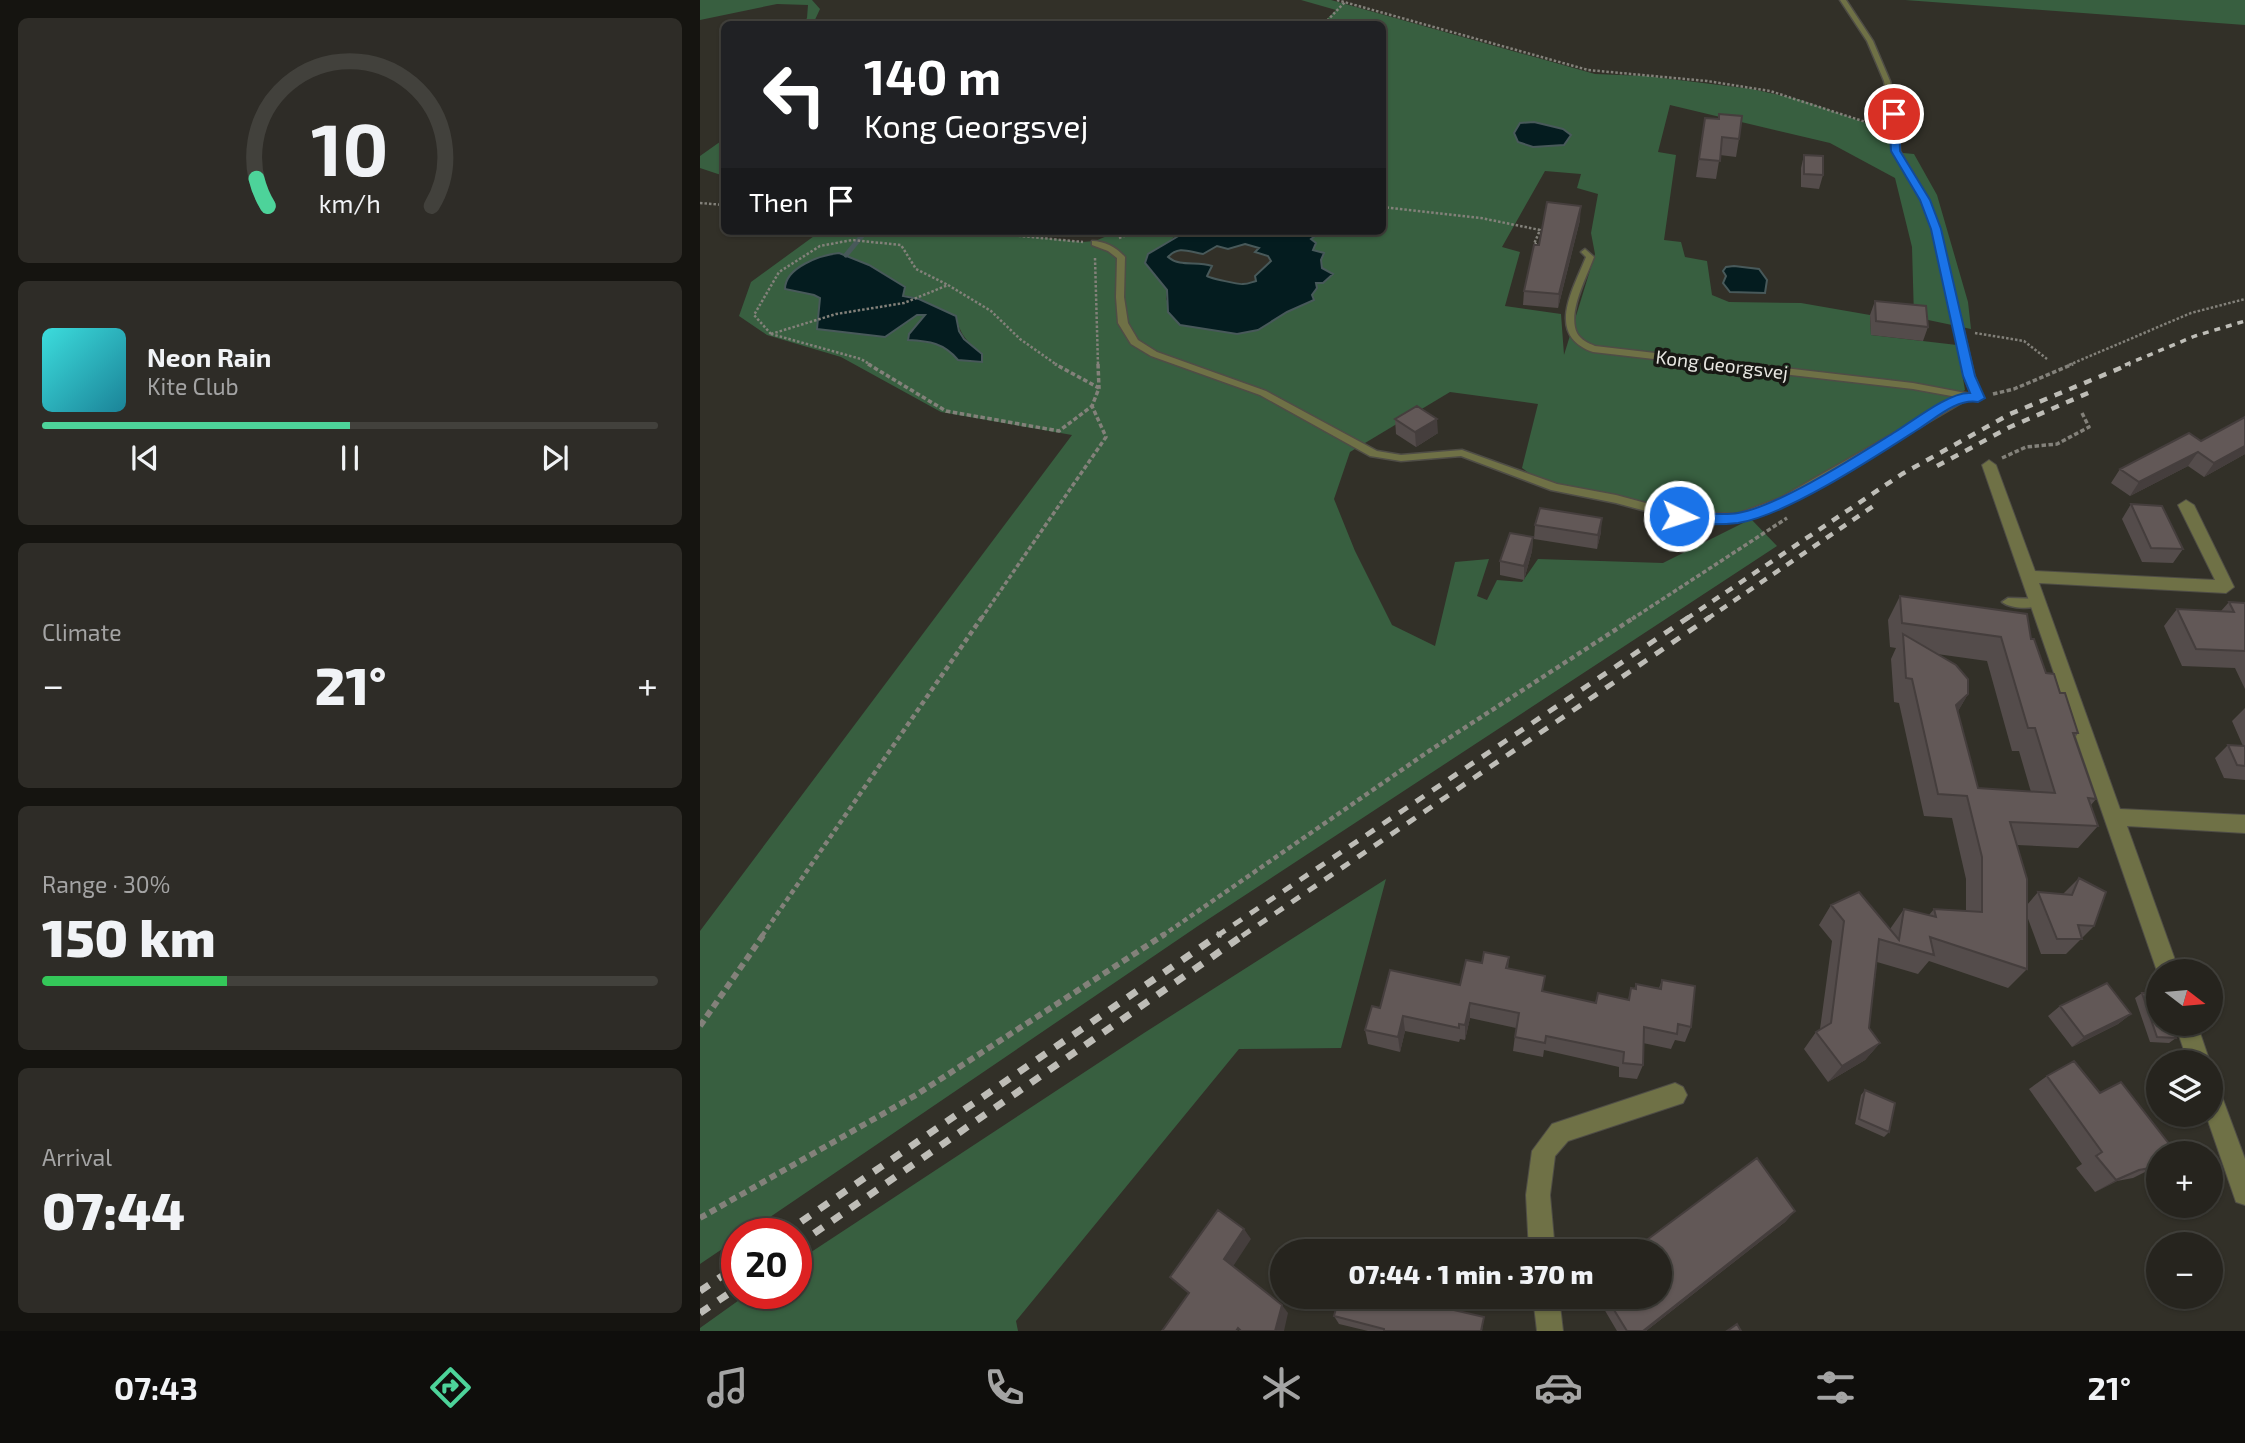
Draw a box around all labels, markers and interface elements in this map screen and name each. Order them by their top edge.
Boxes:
text: 140 m [864,46,1001,105]
icon: left [749,49,840,140]
pin [1864,84,1924,144]
icon: arrive [1875,95,1913,133]
text: 10 [311,104,389,192]
text: Kong Georgsvej [864,106,1088,144]
icon: arrive [822,182,860,220]
text: Then [749,186,808,217]
text: km/h [319,188,381,218]
text: Neon Rain [147,341,271,372]
street label: Kong Georgsvej [1654,344,1790,384]
text: Kite Club [147,372,239,400]
icon: previous [126,439,164,477]
icon: pause [331,439,369,477]
icon: next [536,439,574,477]
position arrow [1642,479,1716,553]
text: Climate [42,618,122,646]
text: 21° [315,653,386,715]
text: − [42,661,64,707]
text: + [637,661,658,707]
text: Range · 30% [42,870,170,898]
text: 150 km [42,905,216,967]
north arrow [2146,959,2222,1036]
map controls [2146,959,2223,1309]
button: layers [2146,1050,2223,1127]
button: + [2146,1141,2223,1218]
text: Arrival [42,1143,112,1171]
text: 07:44 [42,1178,185,1240]
speed limit sign: 20 [721,1218,812,1309]
button: − [2146,1232,2223,1309]
text: 07:44 · 1 min · 370 m [1349,1258,1593,1289]
icon: directions [426,1363,475,1412]
icon: music [703,1363,752,1412]
icon: phone [980,1363,1029,1412]
icon: climate [1257,1363,1306,1412]
icon: car [1534,1363,1583,1412]
icon: filters [1811,1363,1860,1412]
text: 07:43 [114,1368,198,1406]
text: 21° [2087,1368,2131,1406]

